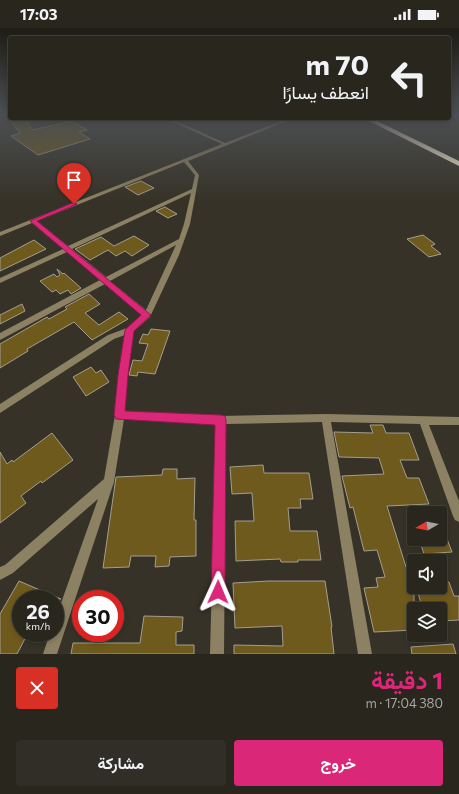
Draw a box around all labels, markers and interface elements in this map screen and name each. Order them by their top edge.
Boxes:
text: 17:03 [20,5,58,23]
text: 70 m [305,47,369,81]
icon: left [383,52,435,104]
text: انعطف يسارًا [282,81,369,103]
pin [57,163,91,204]
icon: arrive [63,169,85,191]
north arrow [407,506,447,546]
map controls [407,506,447,642]
button: sound [407,554,447,594]
position arrow [197,571,239,613]
speed limit sign: 30 [72,590,124,642]
text: 26 [26,599,50,623]
button: layers [407,602,447,642]
text: km/h [26,620,50,632]
text: 1 دقيقة [371,665,443,694]
button: close [16,667,58,709]
text: 380 m · 17:04 [366,695,443,711]
button: مشاركة [16,740,226,786]
button: خروج [234,740,443,786]

